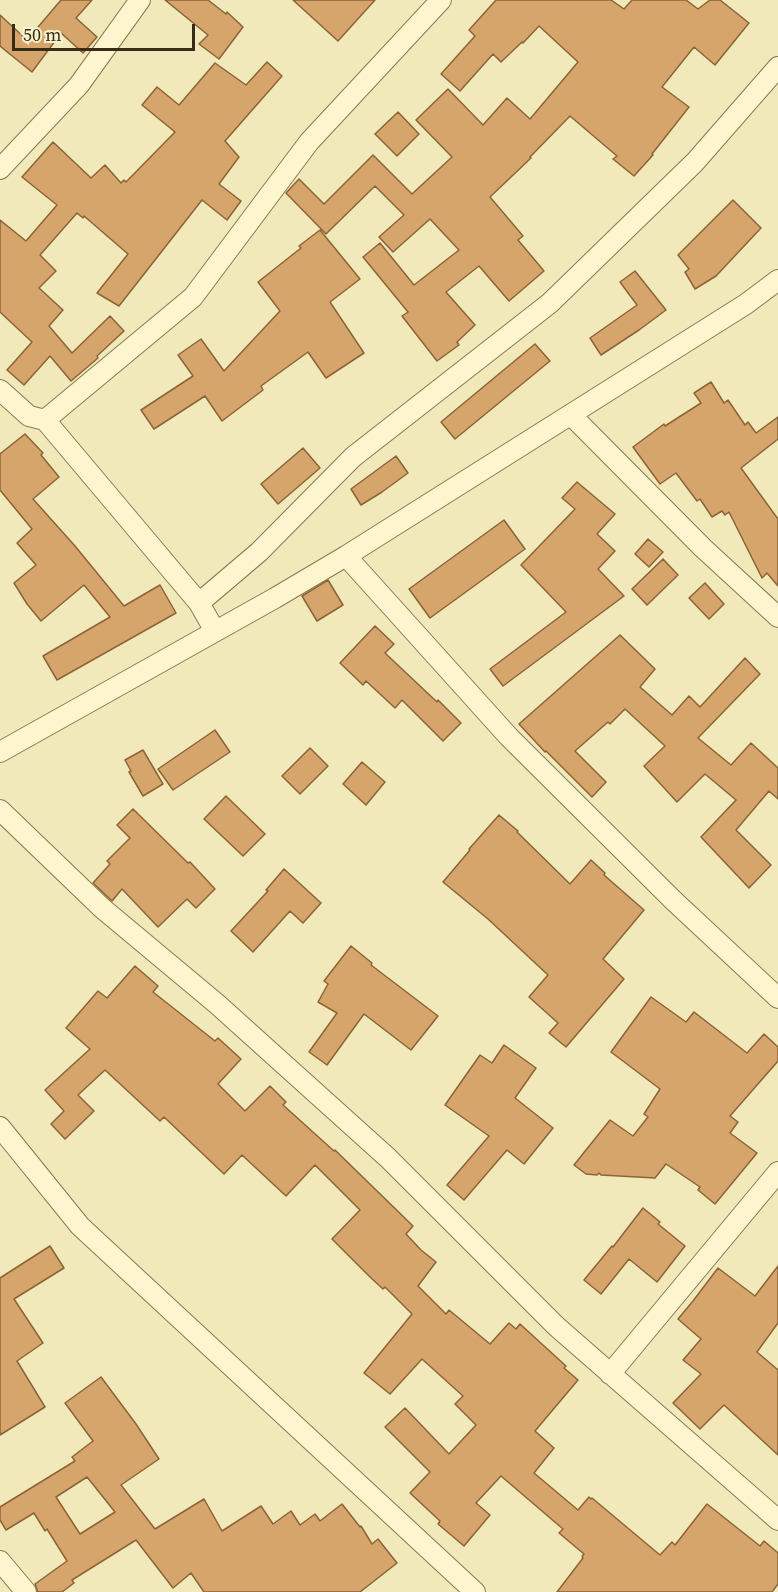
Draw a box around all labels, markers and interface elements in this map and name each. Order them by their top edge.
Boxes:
scale bar [15,12,198,50]
text: 50 m [23,22,61,47]

